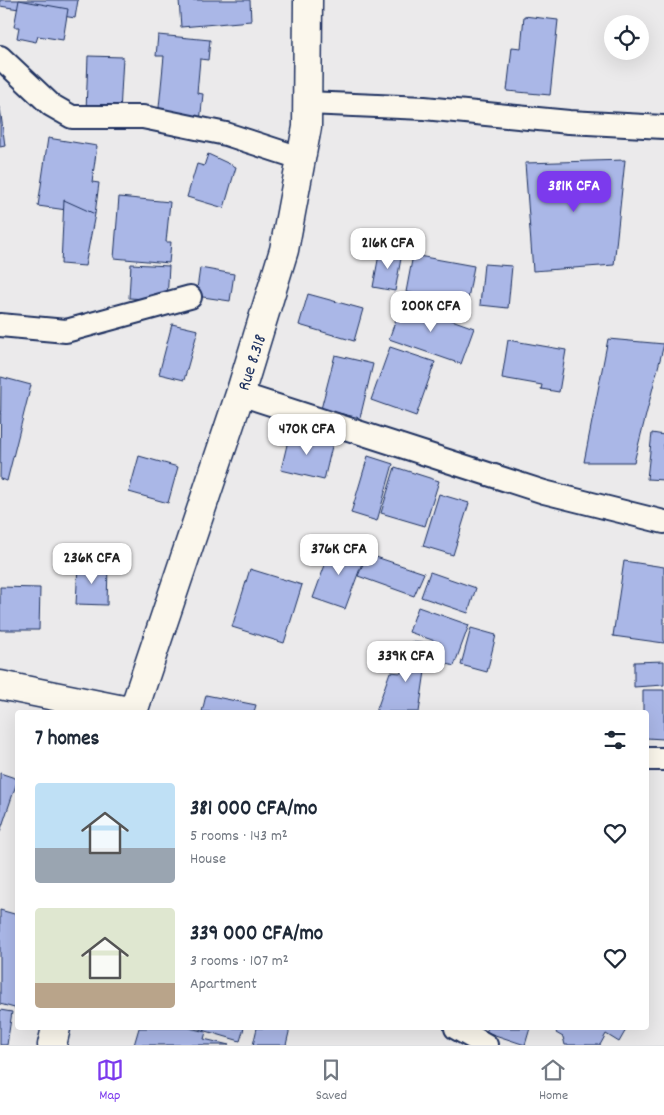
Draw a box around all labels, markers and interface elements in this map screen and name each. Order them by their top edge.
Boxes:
map controls [604,15,649,60]
button: locate [604,15,649,60]
pin: 381K CFA [522,170,626,213]
text: 381K CFA [548,175,600,198]
pin: 216K CFA [336,228,440,270]
text: 216K CFA [361,232,415,255]
pin: 200K CFA [379,290,483,333]
text: 200K CFA [401,295,461,318]
street label: Rue 8.318 [233,331,274,394]
pin: 470K CFA [255,414,359,456]
text: 470K CFA [279,418,335,441]
pin: 376K CFA [287,534,391,576]
text: 376K CFA [311,538,367,561]
pin: 236K CFA [40,542,144,585]
text: 236K CFA [64,547,120,570]
pin: 339K CFA [354,640,458,683]
text: 339K CFA [378,645,434,668]
text: 7 homes [35,725,99,755]
icon: filters [601,726,629,754]
text: 381 000 CFA/mo [190,795,317,825]
icon: home [75,803,135,863]
icon: heart [601,819,629,847]
text: 5 rooms · 143 m² [190,825,288,848]
text: House [190,848,226,871]
text: 339 000 CFA/mo [190,920,323,950]
icon: home [75,928,135,988]
icon: heart [601,944,629,972]
text: 3 rooms · 107 m² [190,950,289,973]
text: Apartment [190,973,257,996]
tab: Map [96,1056,124,1106]
tab: Saved [316,1056,347,1106]
tab: Home [539,1056,568,1106]

